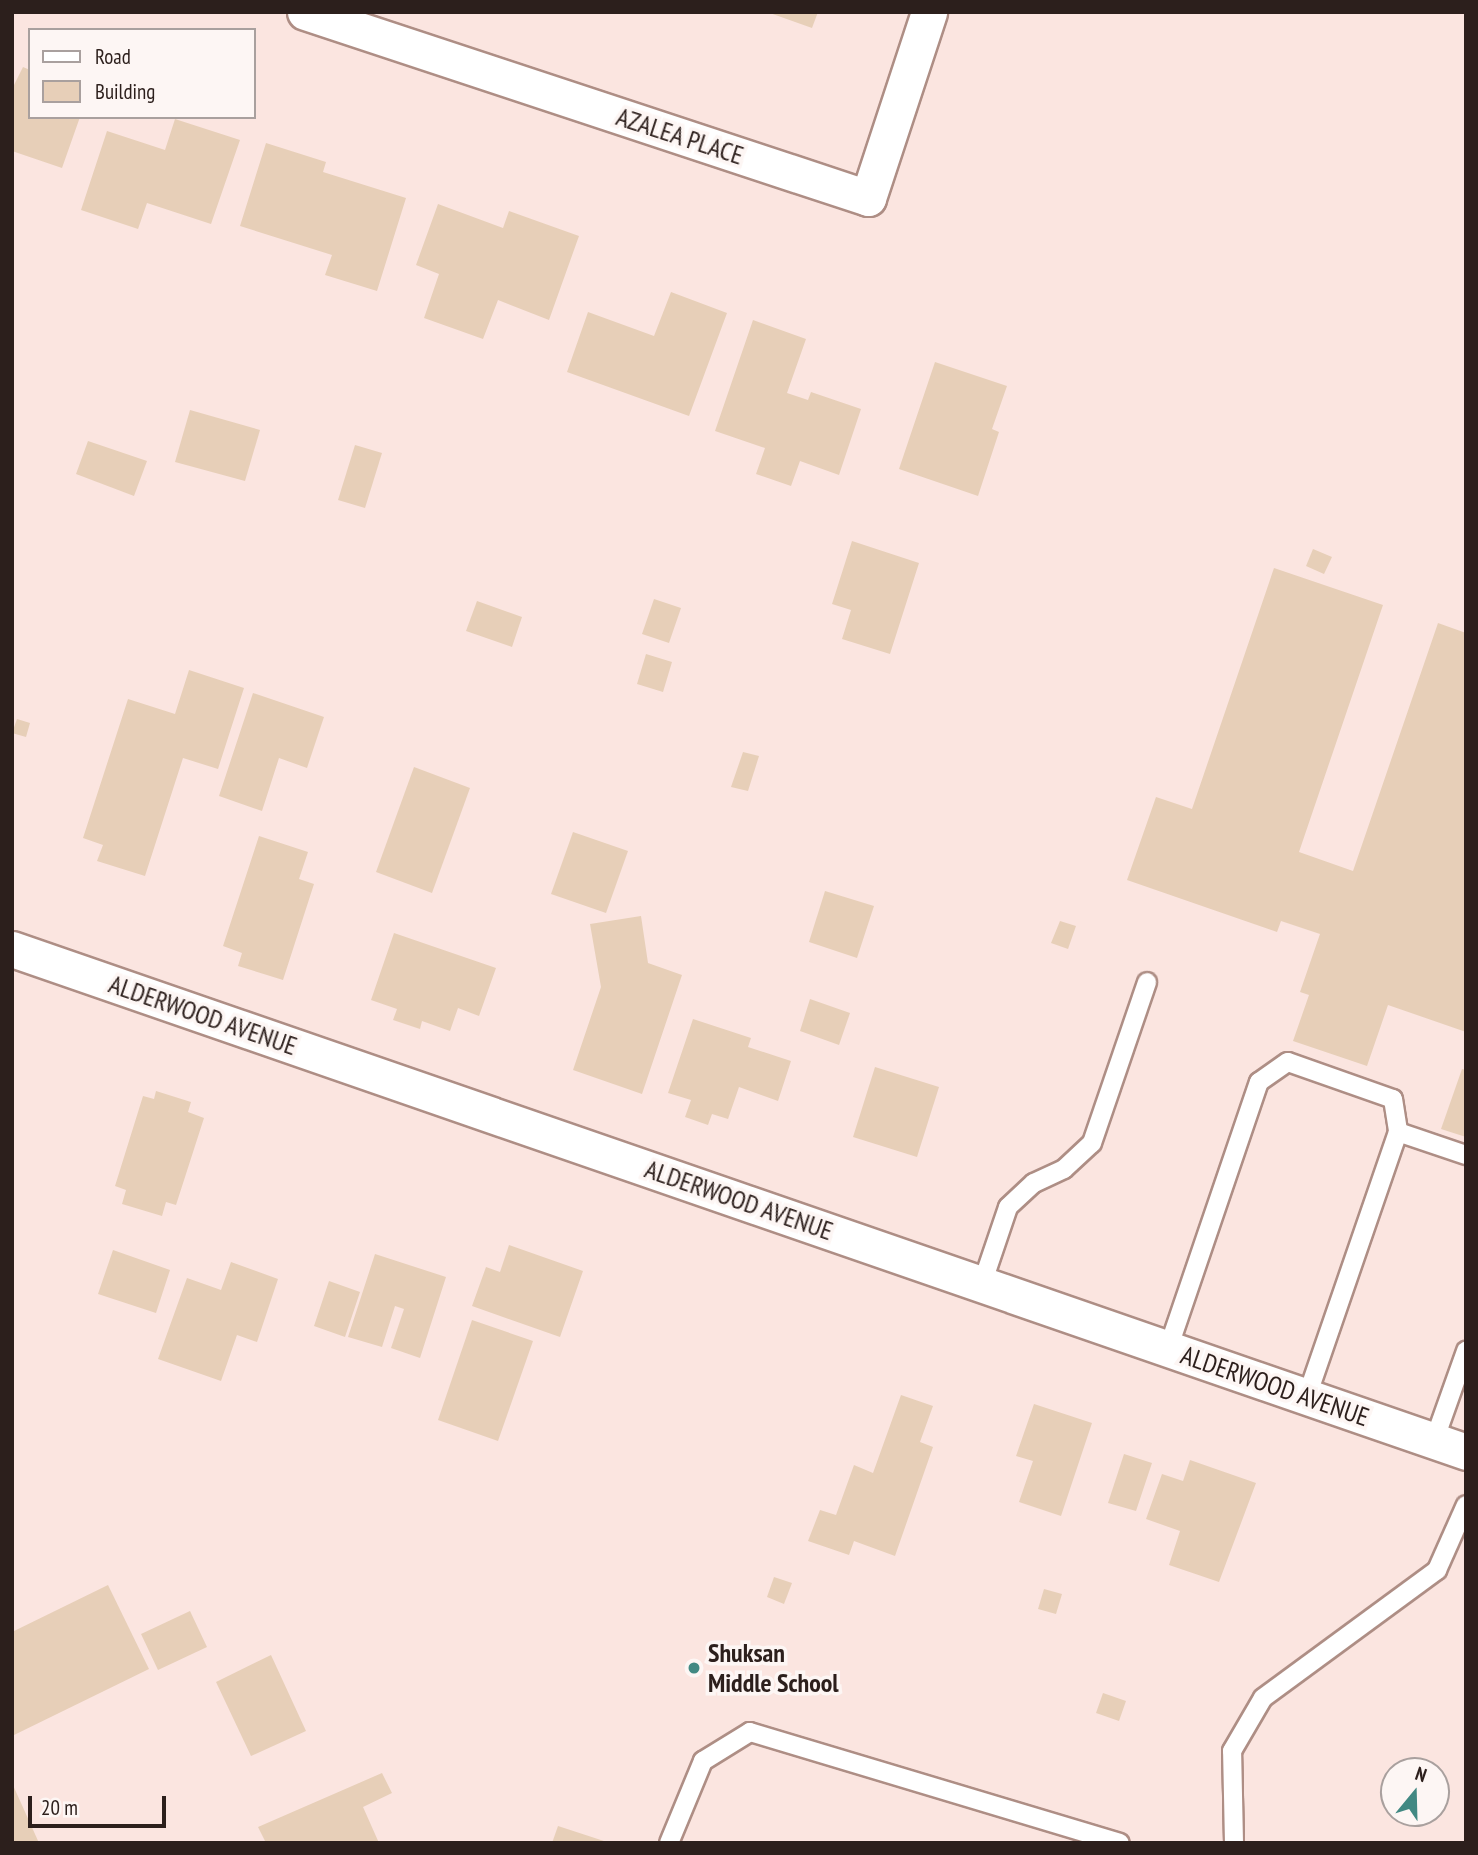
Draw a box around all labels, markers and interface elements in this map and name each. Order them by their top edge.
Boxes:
legend [28,28,256,119]
text: Road [95,43,131,70]
text: Building [95,78,155,105]
street label: AZALEA PLACE [612,101,748,171]
street label: ALDERWOOD AVENUE [105,968,301,1062]
street label: ALDERWOOD AVENUE [641,1153,837,1247]
street label: ALDERWOOD AVENUE [1177,1339,1373,1433]
place label: Shuksan Middle School [708,1637,839,1698]
marker: Shuksan Middle School [686,1660,702,1676]
north arrow [1380,1757,1450,1827]
text: N [1412,1761,1430,1787]
scale bar [32,1782,170,1826]
text: 20 m [41,1794,78,1821]

